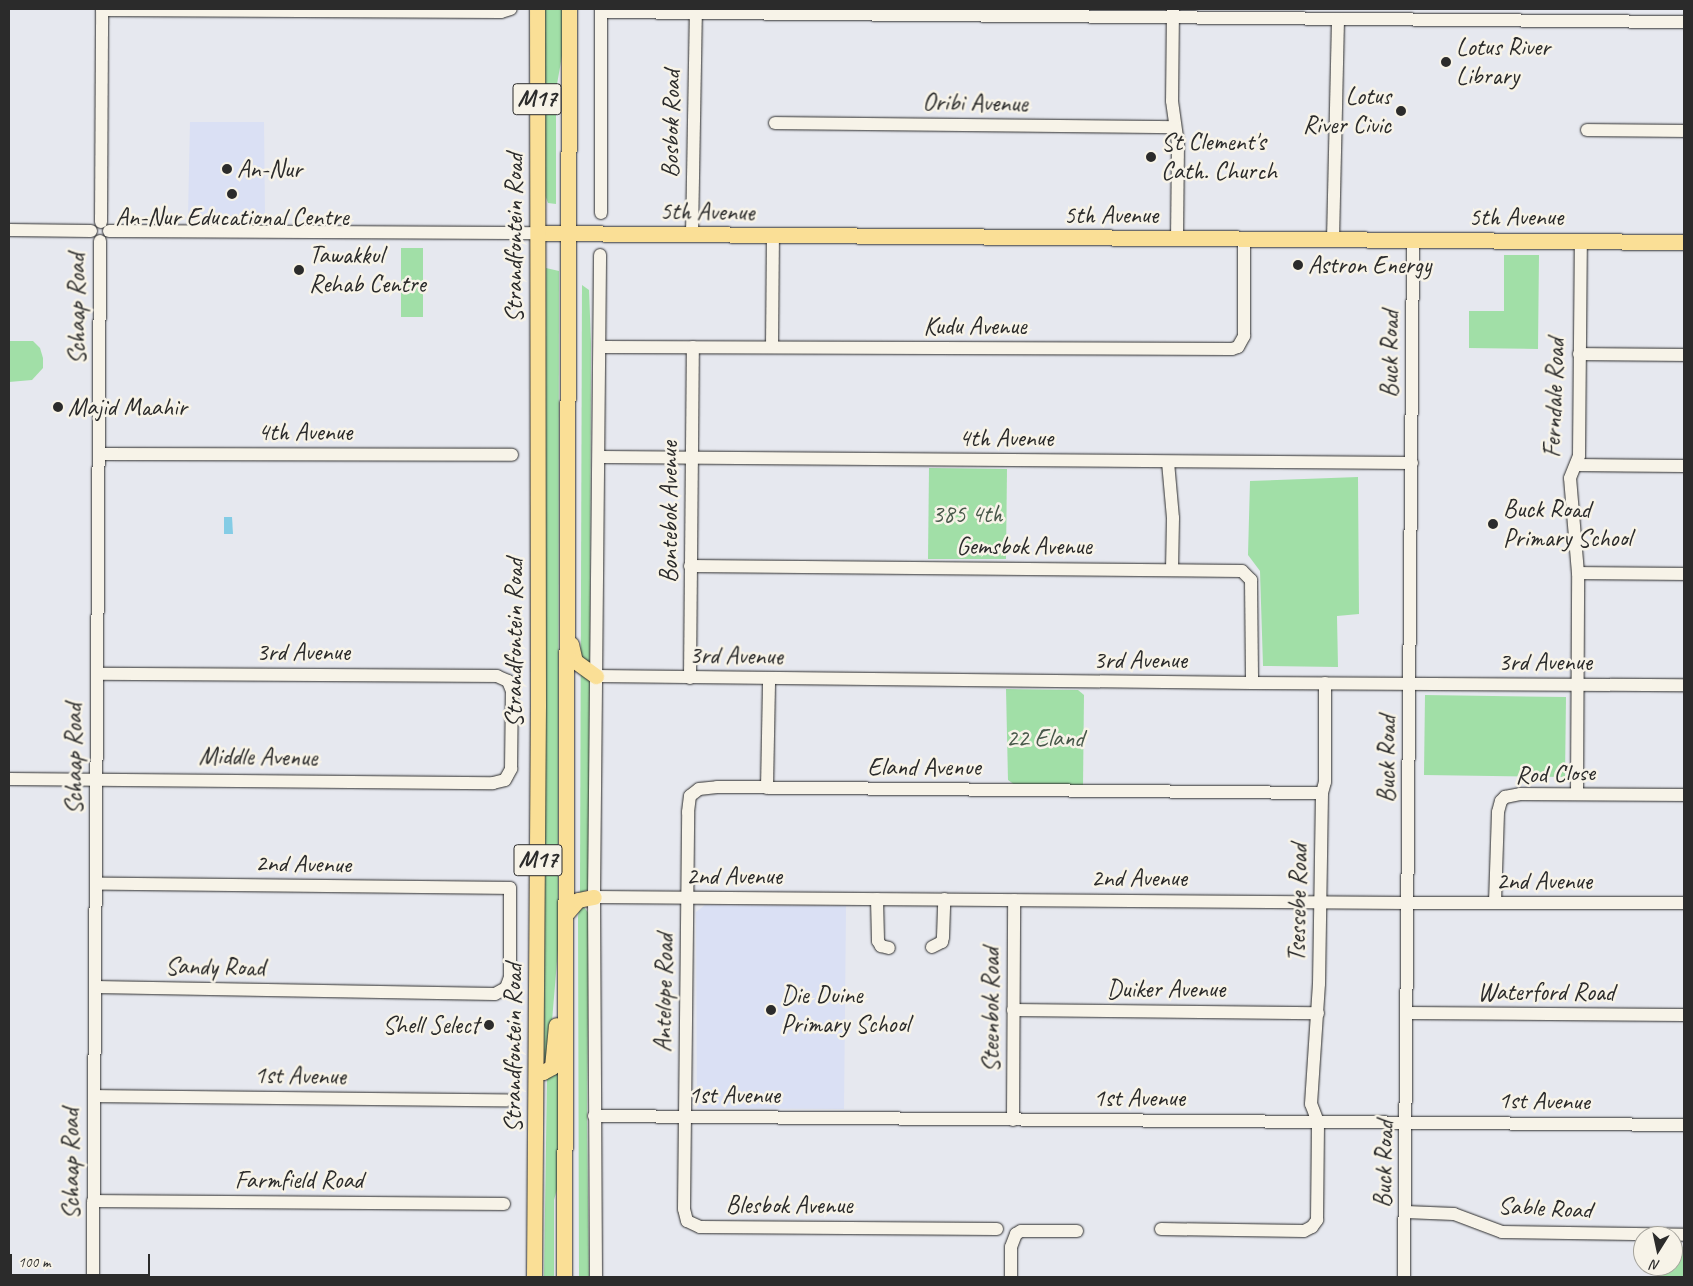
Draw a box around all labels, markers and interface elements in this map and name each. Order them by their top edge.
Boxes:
place label: Lotus River Library [1456,33,1551,92]
marker: Lotus River Library [1440,56,1452,68]
street label: Bosbok Road [655,70,687,178]
road number: M17 [512,78,562,120]
place label: Lotus River Civic [1303,82,1391,141]
street label: Oribi Avenue [922,87,1028,119]
marker: Lotus River Civic [1395,105,1407,117]
place label: St Clement's Cath. Church [1161,128,1277,187]
marker: St Clement's Cath. Church [1145,151,1157,163]
street label: Strandfontein Road [499,153,529,323]
place label: An-Nur [237,154,302,184]
marker: An-Nur [221,163,233,175]
marker: An-Nur Educational Centre [226,188,238,200]
street label: 5th Avenue [660,196,754,228]
street label: 5th Avenue [1064,200,1158,230]
place label: An-Nur Educational Centre [116,202,348,232]
street label: 5th Avenue [1469,202,1563,232]
place label: Tawakkul Rehab Centre [309,241,425,300]
place label: Astron Energy [1308,250,1431,280]
street label: Schaap Road [62,254,92,364]
marker: Astron Energy [1292,259,1304,271]
marker: Tawakkul Rehab Centre [293,264,305,276]
street label: Buck Road [1375,310,1405,398]
street label: Kudu Avenue [924,311,1026,341]
street label: Ferndale Road [1537,338,1571,458]
place label: Majid Maahir [68,392,187,422]
marker: Majid Maahir [52,401,64,413]
street label: 4th Avenue [258,417,352,447]
street label: 4th Avenue [959,423,1053,453]
street label: Bontebok Avenue [654,441,684,583]
place label: Buck Road Primary School [1503,495,1631,554]
park label: 385 4th [932,499,1002,529]
marker: Buck Road Primary School [1487,518,1499,530]
street label: Gemsbok Avenue [956,531,1092,561]
street label: Strandfontein Road [499,558,529,728]
street label: 3rd Avenue [256,637,350,667]
street label: 3rd Avenue [689,640,783,672]
street label: 3rd Avenue [1093,645,1187,675]
street label: 3rd Avenue [1498,647,1592,677]
street label: Schaap Road [59,704,89,814]
street label: Buck Road [1372,715,1402,803]
park label: 22 Eland [1006,723,1084,753]
street label: Middle Avenue [199,741,317,773]
street label: Eland Avenue [868,752,980,782]
street label: Rod Close [1515,758,1595,790]
road number: M17 [513,838,563,882]
street label: Tsessebe Road [1282,844,1314,962]
street label: 2nd Avenue [255,848,351,880]
street label: 2nd Avenue [686,861,782,891]
street label: 2nd Avenue [1091,863,1187,893]
street label: 2nd Avenue [1496,866,1592,896]
street label: Antelope Road [648,934,680,1052]
street label: Steenbok Road [976,947,1006,1073]
street label: Sandy Road [165,951,265,983]
street label: Strandfontein Road [498,963,528,1133]
street label: Duiker Avenue [1107,974,1225,1004]
street label: Waterford Road [1477,977,1615,1007]
place label: Die Duine Primary School [781,981,909,1040]
marker: Die Duine Primary School [765,1004,777,1016]
place label: Shell Select [383,1010,479,1040]
marker: Shell Select [483,1019,495,1031]
street label: 1st Avenue [254,1060,346,1092]
street label: 1st Avenue [688,1080,780,1110]
street label: 1st Avenue [1093,1083,1185,1113]
street label: 1st Avenue [1498,1085,1590,1117]
street label: Schaap Road [56,1109,86,1219]
street label: Buck Road [1368,1120,1400,1208]
street label: Farmfield Road [235,1165,363,1195]
street label: Blesbok Avenue [726,1190,852,1220]
street label: Sable Road [1497,1191,1593,1225]
north arrow [1633,1226,1683,1276]
scale bar [12,1244,152,1276]
text: 100 m [18,1253,50,1272]
text: N [1650,1256,1661,1274]

